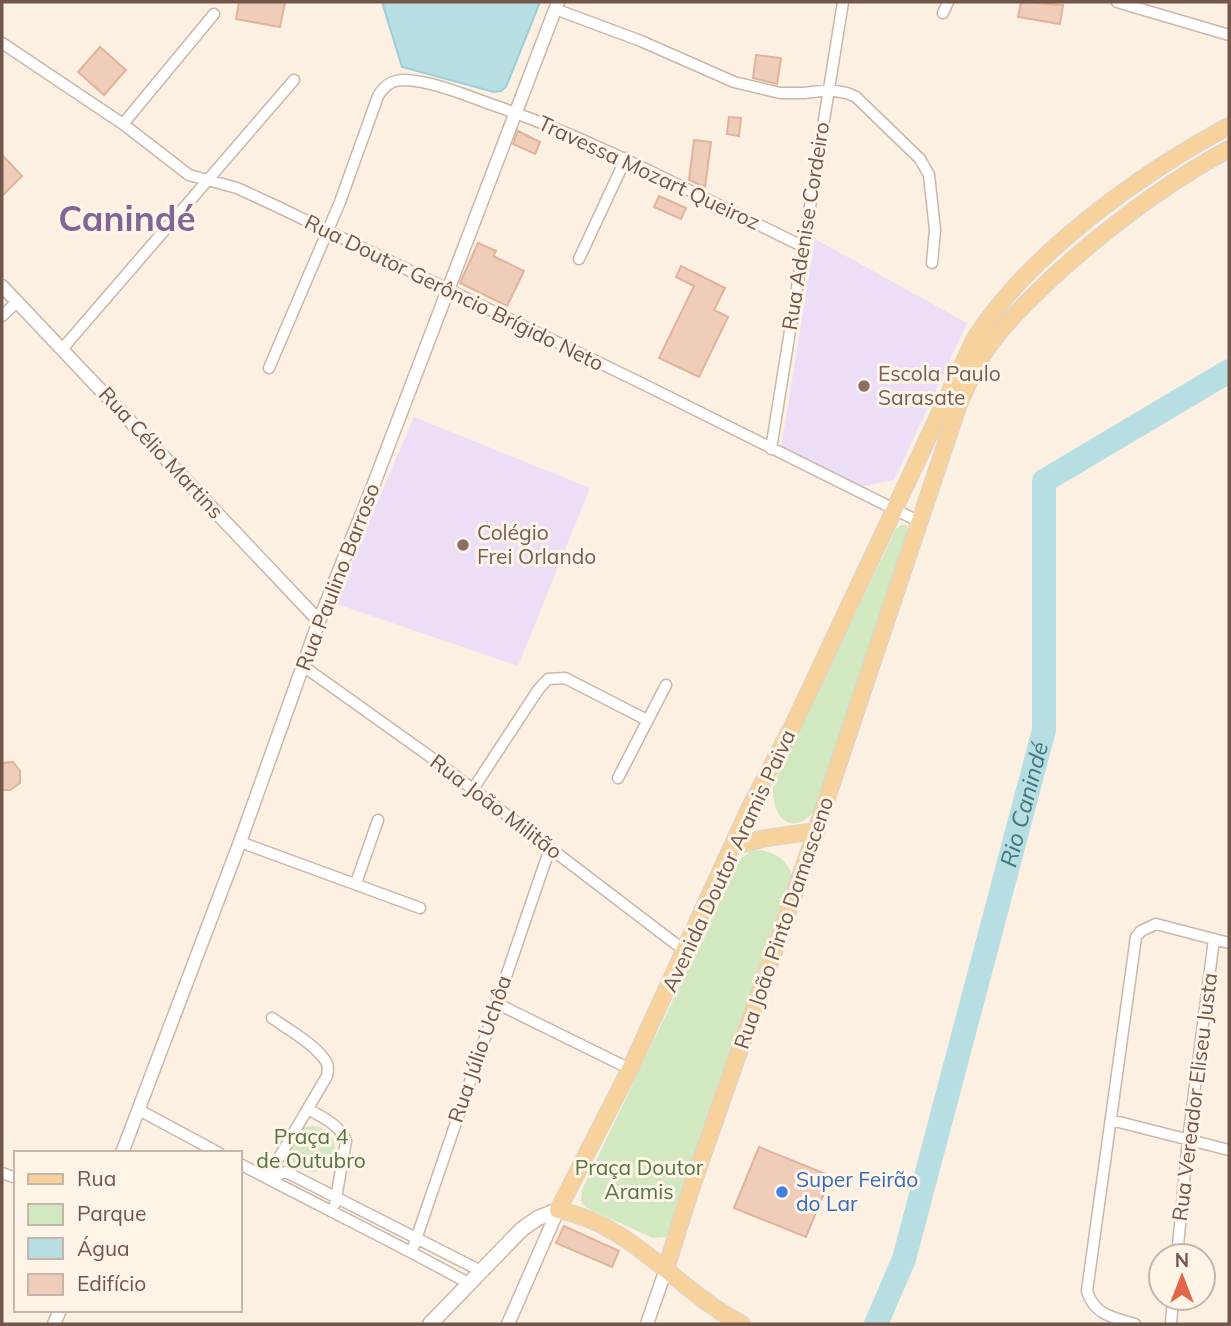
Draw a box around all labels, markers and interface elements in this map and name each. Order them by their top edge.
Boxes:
street label: Travessa Mozart Queiroz [534,109,764,235]
street label: Rua Adenise Cordeiro [776,120,834,332]
district label: Canindé [58,196,196,240]
street label: Rua Doutor Gerôncio Brígido Neto [301,208,608,376]
place label: Escola Paulo Sarasate [878,360,1001,410]
marker: Escola Paulo Sarasate [856,378,872,394]
street label: Rua Célio Martins [94,381,230,524]
street label: Rua Paulino Barroso [289,479,385,674]
place label: Colégio Frei Orlando [477,519,596,569]
marker: Colégio Frei Orlando [455,537,471,553]
street label: Avenida Doutor Aramis Paiva [656,725,800,996]
water label: Rio Canindé [993,738,1054,870]
street label: Rua João Militão [425,748,568,864]
street label: Rua João Pinto Damasceno [728,793,838,1052]
street label: Rua Vereador Eliseu Justa [1166,971,1222,1222]
street label: Rua Júlio Uchôa [442,972,516,1126]
park label: Praça 4 de Outubro [256,1123,366,1173]
legend [14,1151,242,1312]
park label: Praça Doutor Aramis [575,1154,704,1204]
text: Rua [77,1165,116,1191]
place label: Super Feirão do Lar [796,1166,918,1216]
marker: Super Feirão do Lar [774,1184,790,1200]
text: Parque [77,1200,146,1226]
text: Água [77,1235,130,1261]
north arrow [1147,1242,1217,1312]
text: N [1175,1248,1189,1272]
text: Edifício [77,1270,146,1296]

